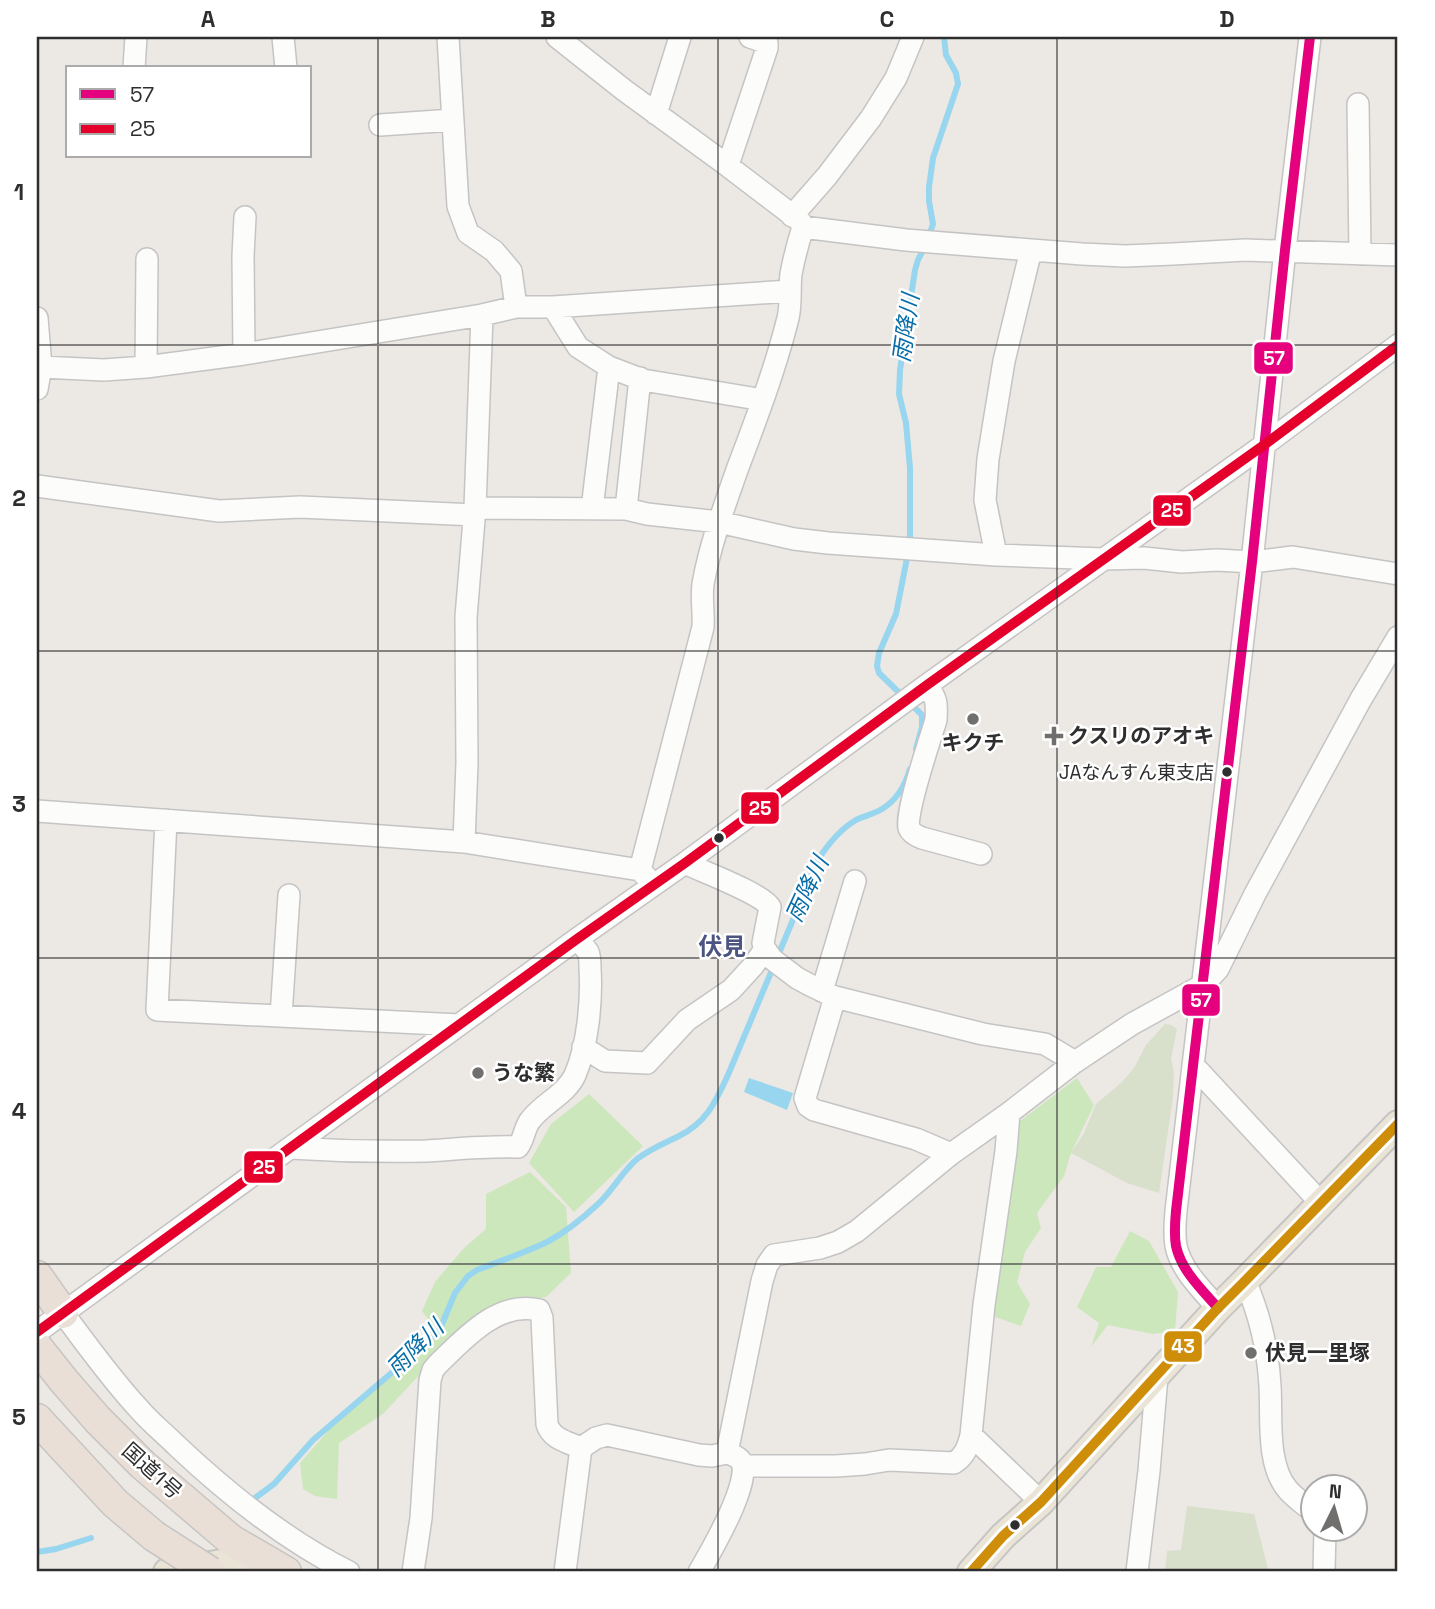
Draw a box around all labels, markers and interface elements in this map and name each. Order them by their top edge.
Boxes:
text: A [201,4,216,34]
text: B [540,4,556,34]
text: C [880,4,894,34]
text: D [1219,4,1235,34]
legend [66,66,312,158]
text: 57 [130,81,154,108]
text: 25 [130,115,155,142]
text: 1 [14,177,24,207]
water label: 雨降川 [886,289,926,364]
line badge: 57 [1253,341,1294,375]
text: 57 [1263,346,1285,371]
text: 2 [12,483,26,513]
line badge: 25 [1152,494,1192,527]
text: 25 [1161,498,1183,523]
marker: キクチ [965,711,981,727]
place label: クスリのアオキ [1068,722,1214,749]
marker: クスリのアオキ [1046,728,1062,744]
place label: キクチ [942,729,1005,756]
place label: JAなんすん東支店 [1059,760,1214,785]
marker: JAなんすん東支店 [1220,765,1234,779]
text: 3 [12,789,26,819]
line badge: 25 [740,791,780,825]
text: 25 [749,796,771,821]
unlabelled marker [712,831,726,845]
water label: 雨降川 [779,849,836,927]
district label: 伏見 [698,931,746,962]
line badge: 57 [1181,983,1221,1017]
text: 57 [1190,988,1212,1013]
place label: うな繁 [492,1059,555,1086]
marker: うな繁 [470,1065,486,1081]
text: 4 [12,1096,27,1126]
line badge: 25 [243,1150,284,1184]
text: 25 [253,1155,275,1180]
water label: 雨降川 [380,1311,452,1383]
line badge: 43 [1163,1330,1203,1363]
text: 43 [1171,1334,1195,1359]
place label: 伏見一里塚 [1265,1339,1370,1366]
marker: 伏見一里塚 [1243,1345,1259,1361]
text: 5 [12,1402,26,1432]
street label: 国道1号 [117,1437,188,1505]
north arrow [1298,1472,1368,1542]
text: N [1328,1479,1343,1505]
unlabelled marker [1008,1518,1022,1532]

